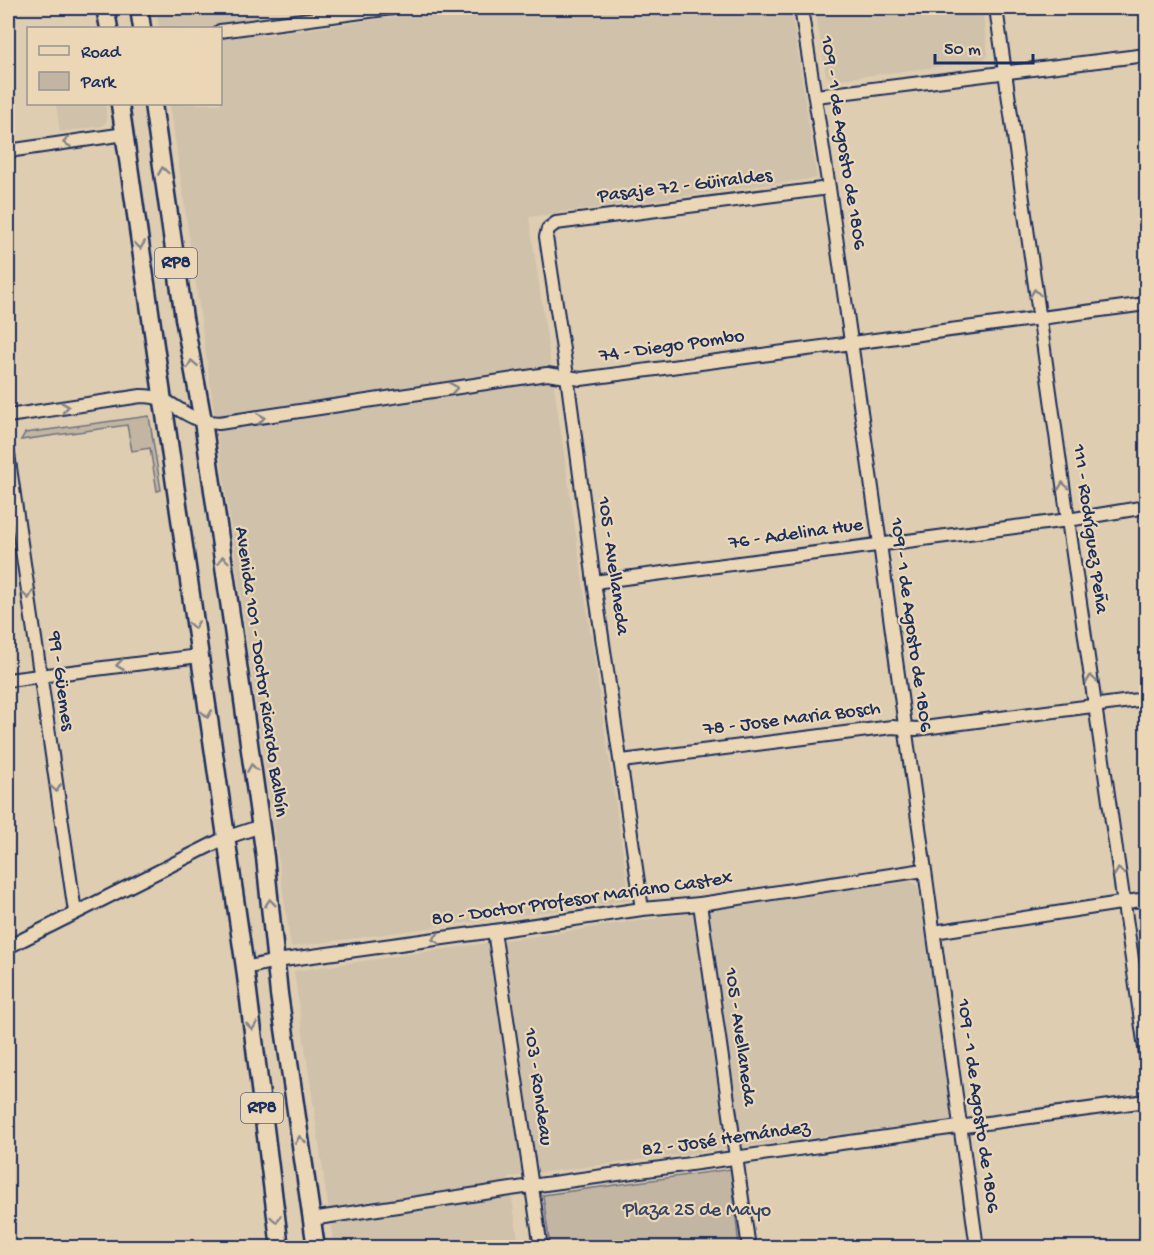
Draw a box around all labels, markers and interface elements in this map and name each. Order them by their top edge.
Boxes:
legend [27,27,222,105]
scale bar [935,27,1032,65]
street label: 109 - 1 de Agosto de 1806 [814,33,870,252]
text: 50 m [944,40,981,61]
text: Road [81,43,122,64]
text: Park [80,73,117,94]
one-way arrow [62,136,71,148]
street label: Pasaje 72 - Güiraldes [595,165,774,209]
one-way arrow [157,166,169,175]
one-way arrow [134,240,146,249]
road number: RP8 [155,248,197,278]
one-way arrow [1030,289,1042,298]
street label: 74 - Diego Pombo [597,325,746,369]
one-way arrow [186,359,199,369]
one-way arrow [449,383,458,395]
one-way arrow [61,402,70,414]
one-way arrow [256,412,266,424]
street label: 111 - Rodríguez Peña [1066,442,1112,616]
one-way arrow [1057,482,1069,491]
street label: 105 - Avellaneda [591,494,633,637]
street label: 76 - Adelina Hue [726,514,865,556]
street label: 109 - 1 de Agosto de 1806 [883,515,937,735]
street label: Avenida 101 - Doctor Ricardo Balbín [228,525,292,819]
one-way arrow [217,555,229,564]
one-way arrow [21,591,33,600]
one-way arrow [188,621,200,630]
street label: 99 - Güemes [42,629,78,733]
one-way arrow [115,659,124,671]
one-way arrow [1086,675,1098,684]
street label: 78 - Jose Maria Bosch [701,698,882,742]
one-way arrow [200,709,212,718]
one-way arrow [247,763,259,773]
one-way arrow [50,784,62,793]
street label: 80 - Doctor Profesor Mariano Castex [430,867,734,933]
one-way arrow [1113,868,1125,877]
one-way arrow [264,898,277,907]
one-way arrow [432,933,441,945]
street label: 105 - Avellaneda [718,965,760,1108]
street label: 109 - 1 de Agosto de 1806 [950,996,1004,1216]
one-way arrow [245,1021,258,1030]
street label: 103 - Rondeau [517,1026,557,1148]
road number: RP8 [241,1093,283,1123]
street label: 82 - José Hernández [640,1117,813,1163]
one-way arrow [295,1136,307,1145]
park label: Plaza 25 de Mayo [622,1200,771,1223]
one-way arrow [270,1215,282,1224]

